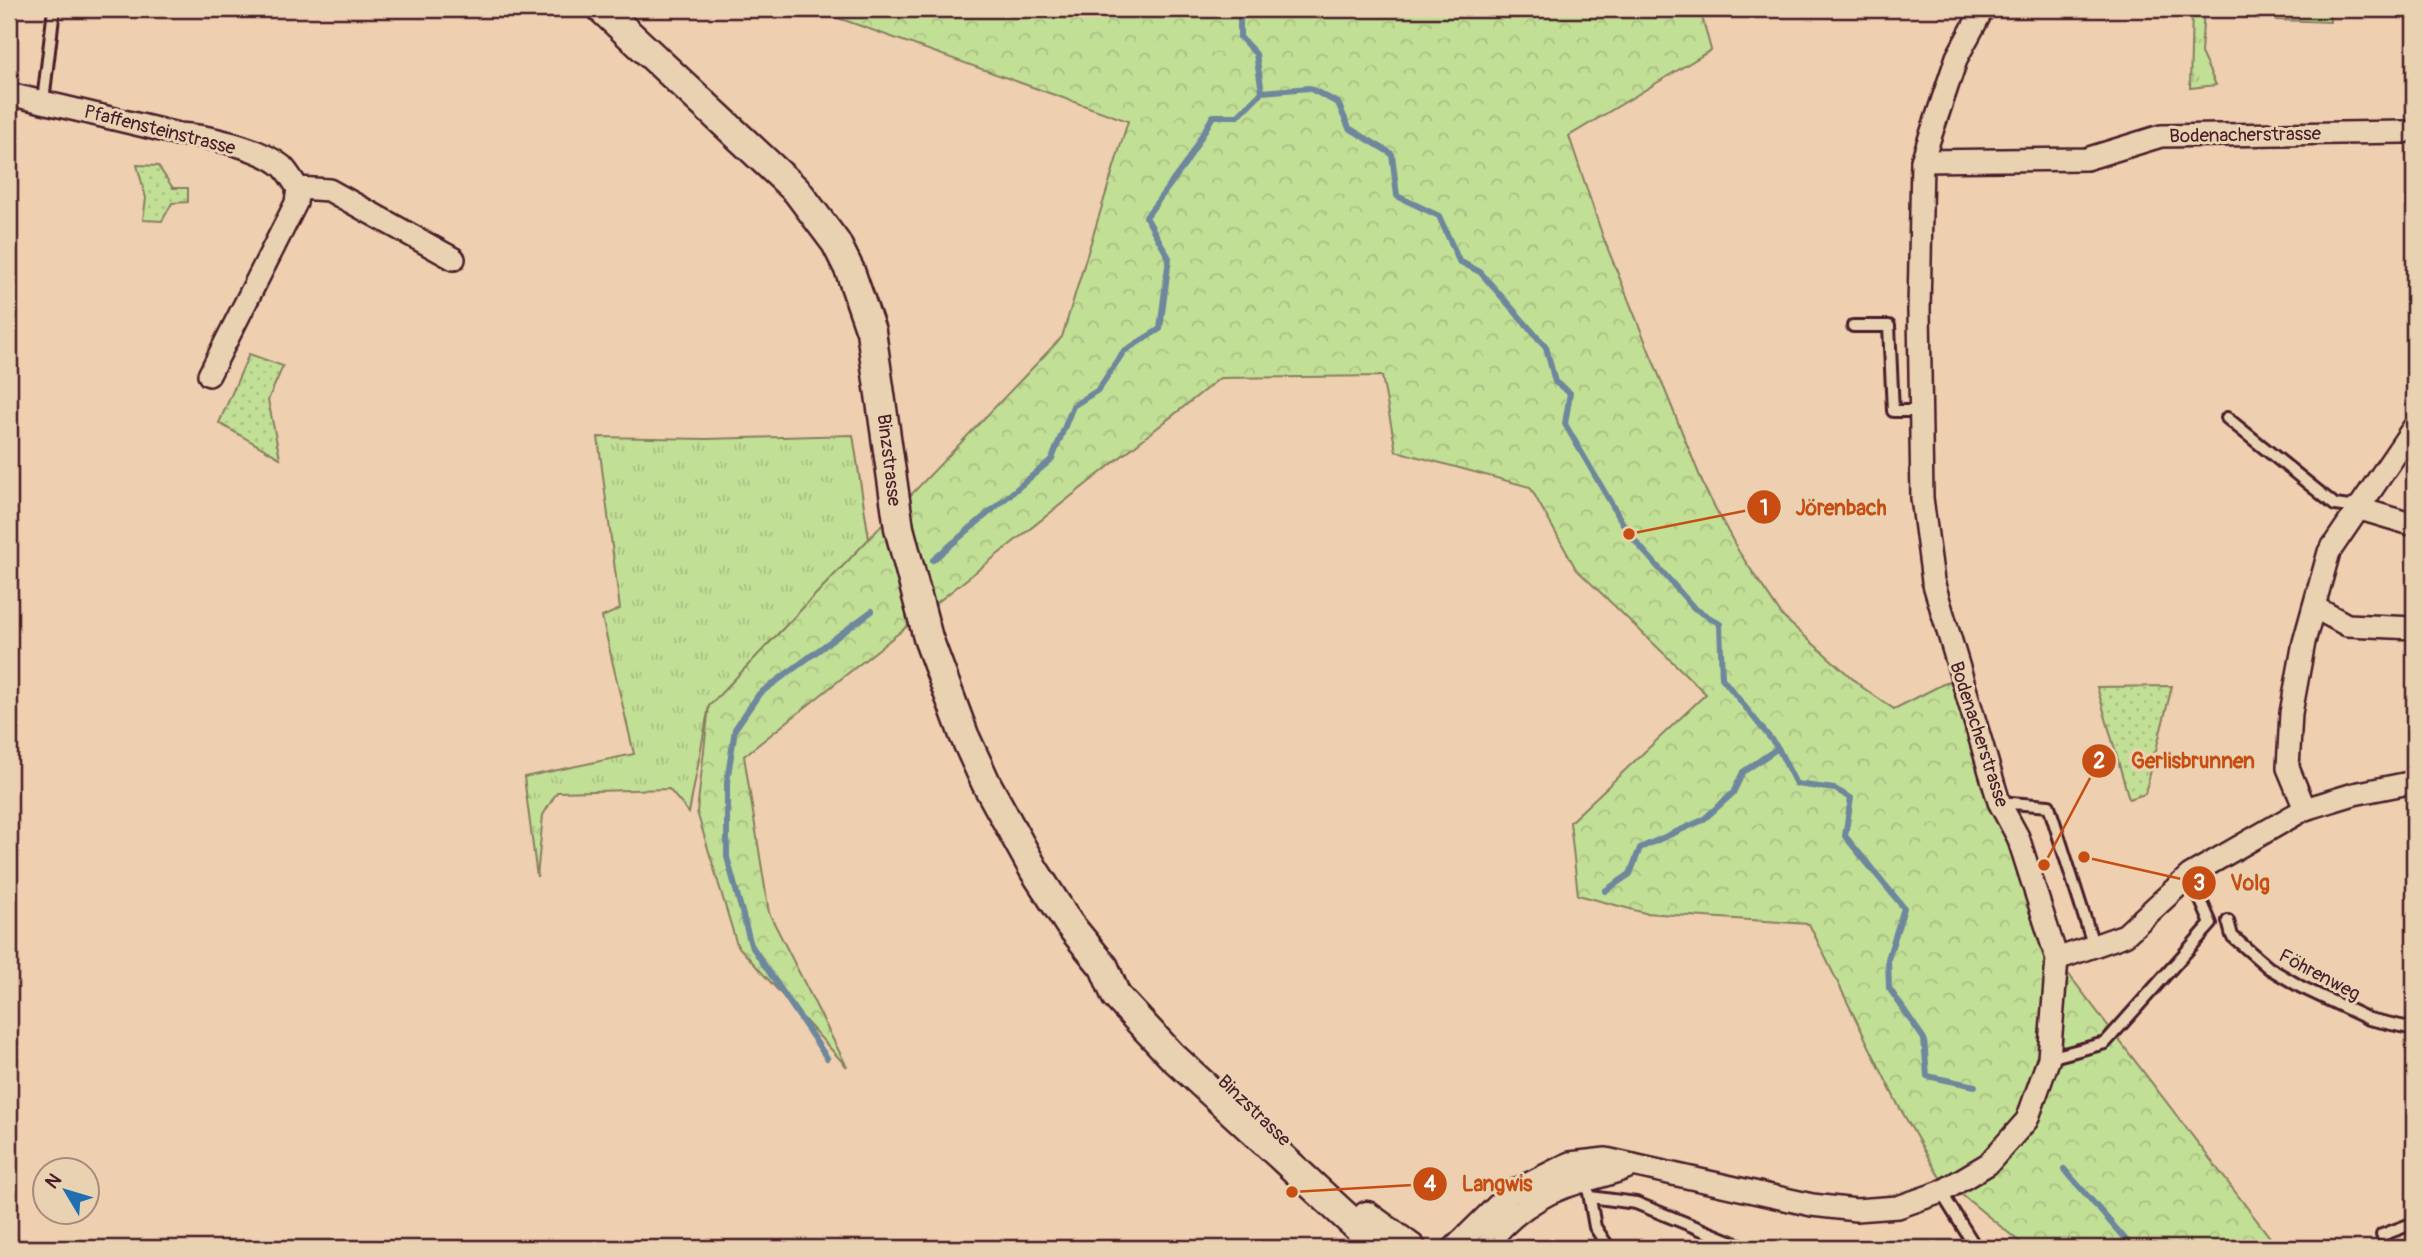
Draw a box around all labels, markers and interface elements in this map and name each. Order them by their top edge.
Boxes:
street label: Pfaffensteinstrasse [82,100,239,161]
street label: Bodenacherstrasse [2169,122,2322,148]
street label: Binzstrasse [871,413,907,508]
callout: Jörenbach [1746,486,1900,528]
text: 1 [1760,495,1768,522]
text: Jörenbach [1795,495,1887,522]
street label: Bodenacherstrasse [1944,658,2014,811]
callout: Gerlisbrunnen [2082,740,2269,782]
text: 2 [2093,748,2105,775]
text: Gerlisbrunnen [2131,748,2255,775]
callout: Volg [2182,862,2284,904]
text: 3 [2193,870,2205,897]
text: Volg [2230,870,2270,897]
street label: Föhrenweg [2275,943,2364,1006]
street label: Binzstrasse [1213,1070,1296,1152]
north arrow [32,1156,102,1226]
callout: Langwis [1413,1163,1546,1205]
text: N [40,1169,67,1194]
text: 4 [1424,1171,1437,1198]
text: Langwis [1462,1171,1533,1198]

